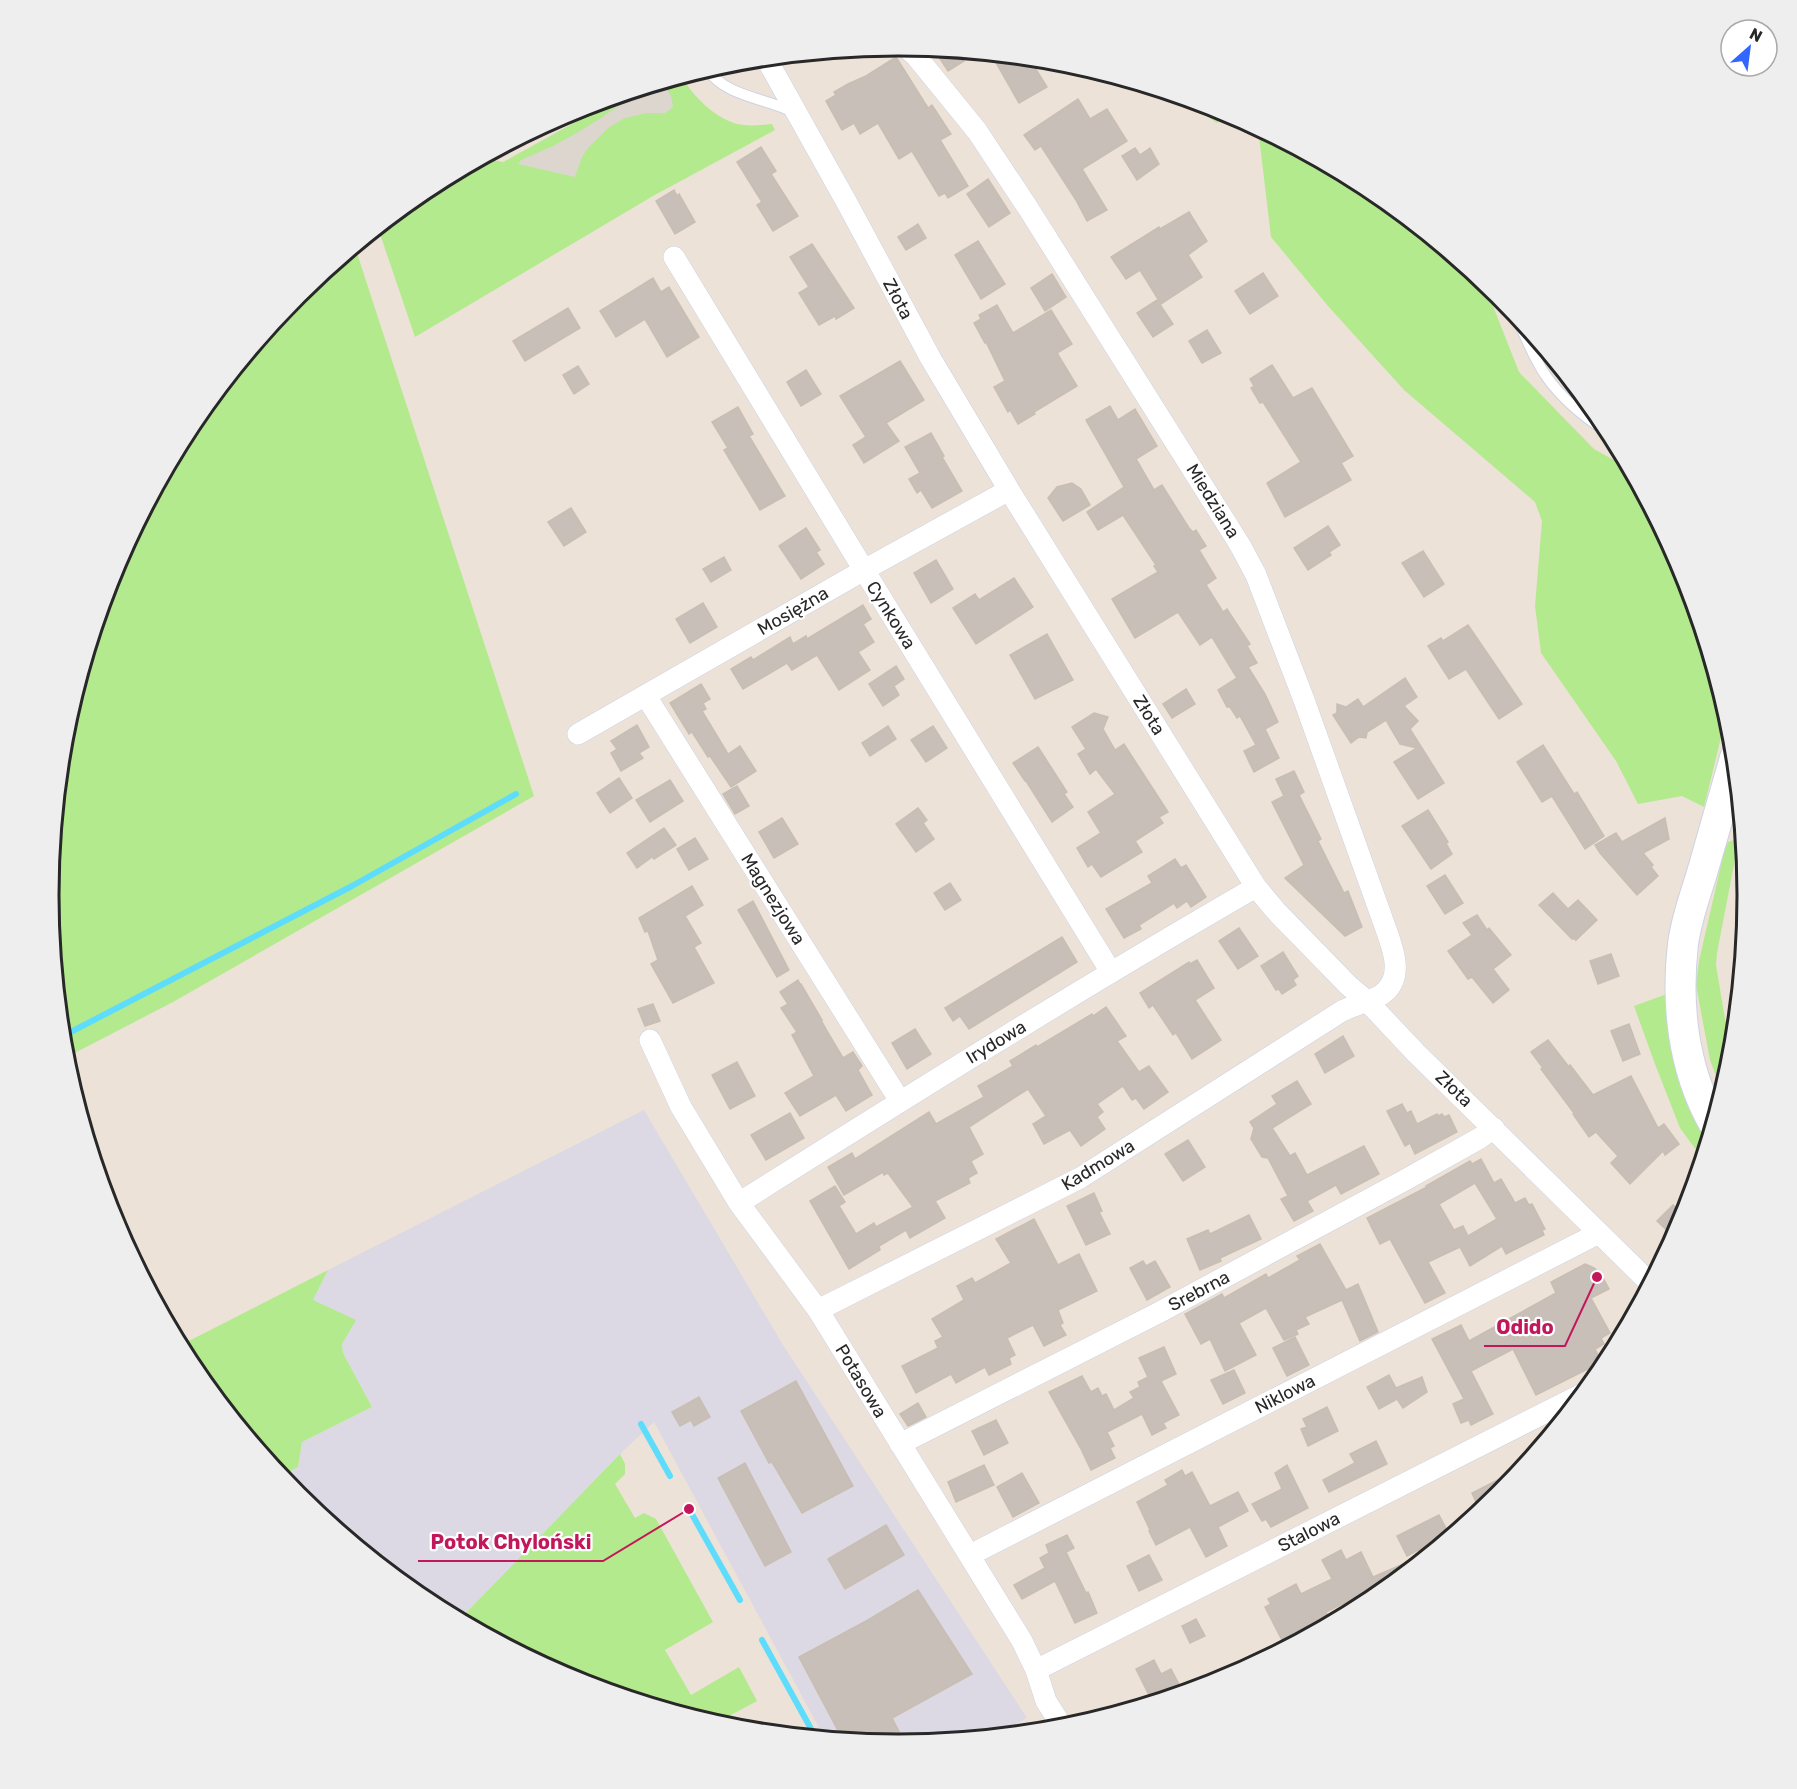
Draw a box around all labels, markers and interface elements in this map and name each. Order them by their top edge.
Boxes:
north arrow [1719,18,1779,78]
text: N [1746,24,1765,46]
street label: Złota [878,275,918,323]
street label: Miedziana [1181,460,1245,542]
street label: Cynkowa [862,577,920,653]
street label: Mosiężna [754,582,832,640]
street label: Złota [1128,691,1170,739]
street label: Magnezjowa [736,849,810,949]
street label: Irydowa [962,1016,1030,1068]
street label: Złota [1431,1066,1477,1112]
street label: Kadmowa [1057,1135,1139,1195]
street label: Srebrna [1165,1266,1233,1316]
callout: Odido [1484,1308,1565,1346]
text: Odido [1496,1315,1554,1339]
street label: Potasowa [830,1340,892,1422]
street label: Niklowa [1251,1370,1319,1418]
street label: Stalowa [1274,1507,1344,1557]
callout: Potok Chyloński [418,1523,603,1561]
text: Potok Chyloński [431,1530,591,1554]

